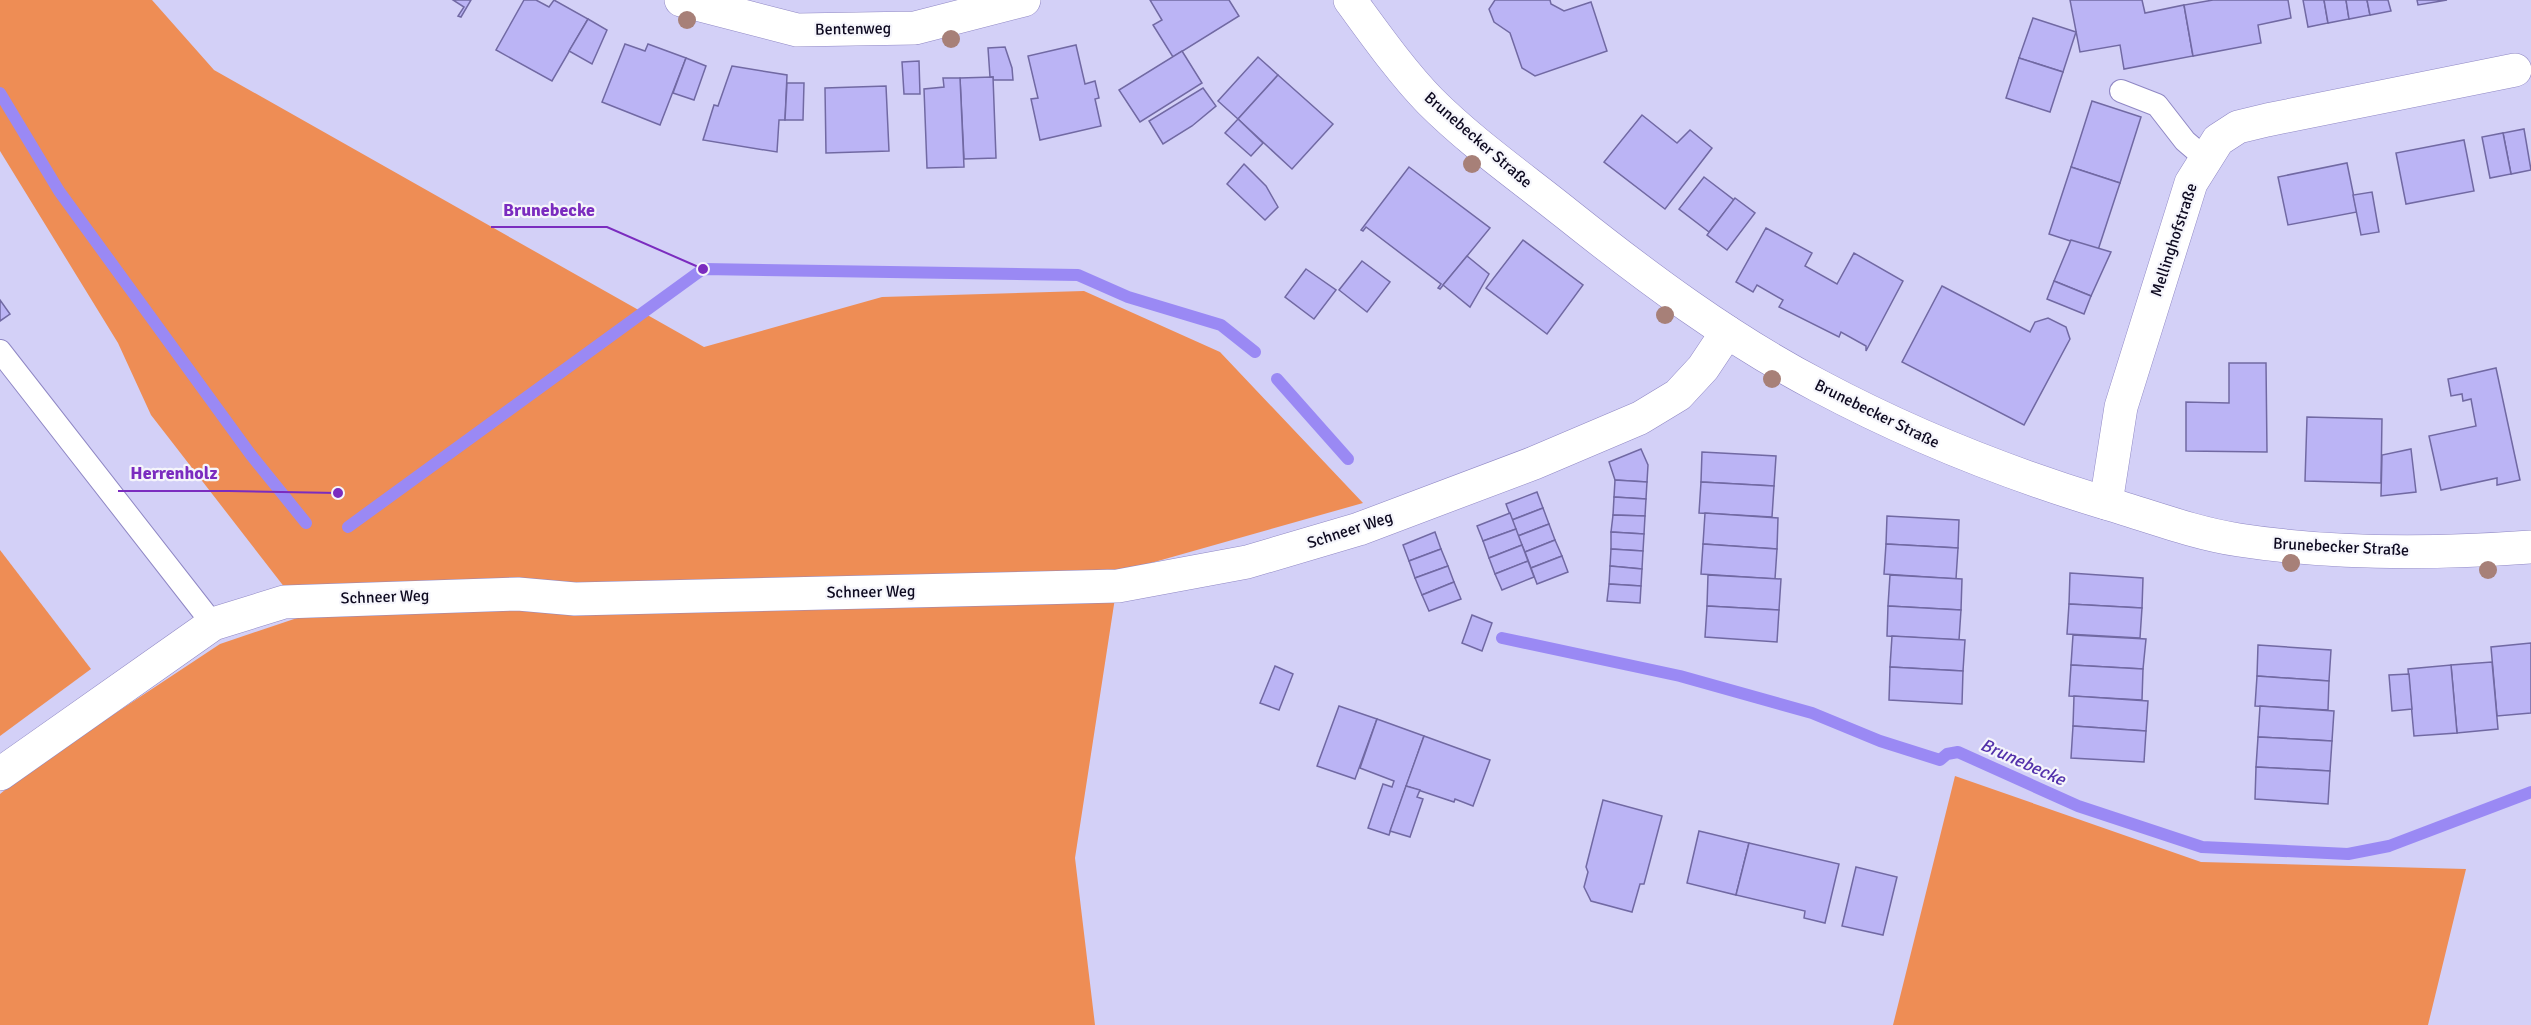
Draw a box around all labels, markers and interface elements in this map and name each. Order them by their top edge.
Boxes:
street label: Bentenweg [815,18,891,40]
street label: Brunebecker Straße [1420,88,1536,192]
street label: Mellinghofstraße [2146,181,2202,299]
callout: Brunebecke [491,191,607,227]
text: Brunebecke [503,199,595,221]
street label: Brunebecker Straße [1811,375,1943,453]
callout: Herrenholz [118,455,229,491]
text: Herrenholz [130,462,218,484]
street label: Schneer Weg [1305,507,1395,553]
street label: Brunebecker Straße [2272,533,2410,561]
street label: Schneer Weg [826,581,916,603]
street label: Schneer Weg [340,585,430,609]
water label: Brunebecke [1977,734,2070,791]

